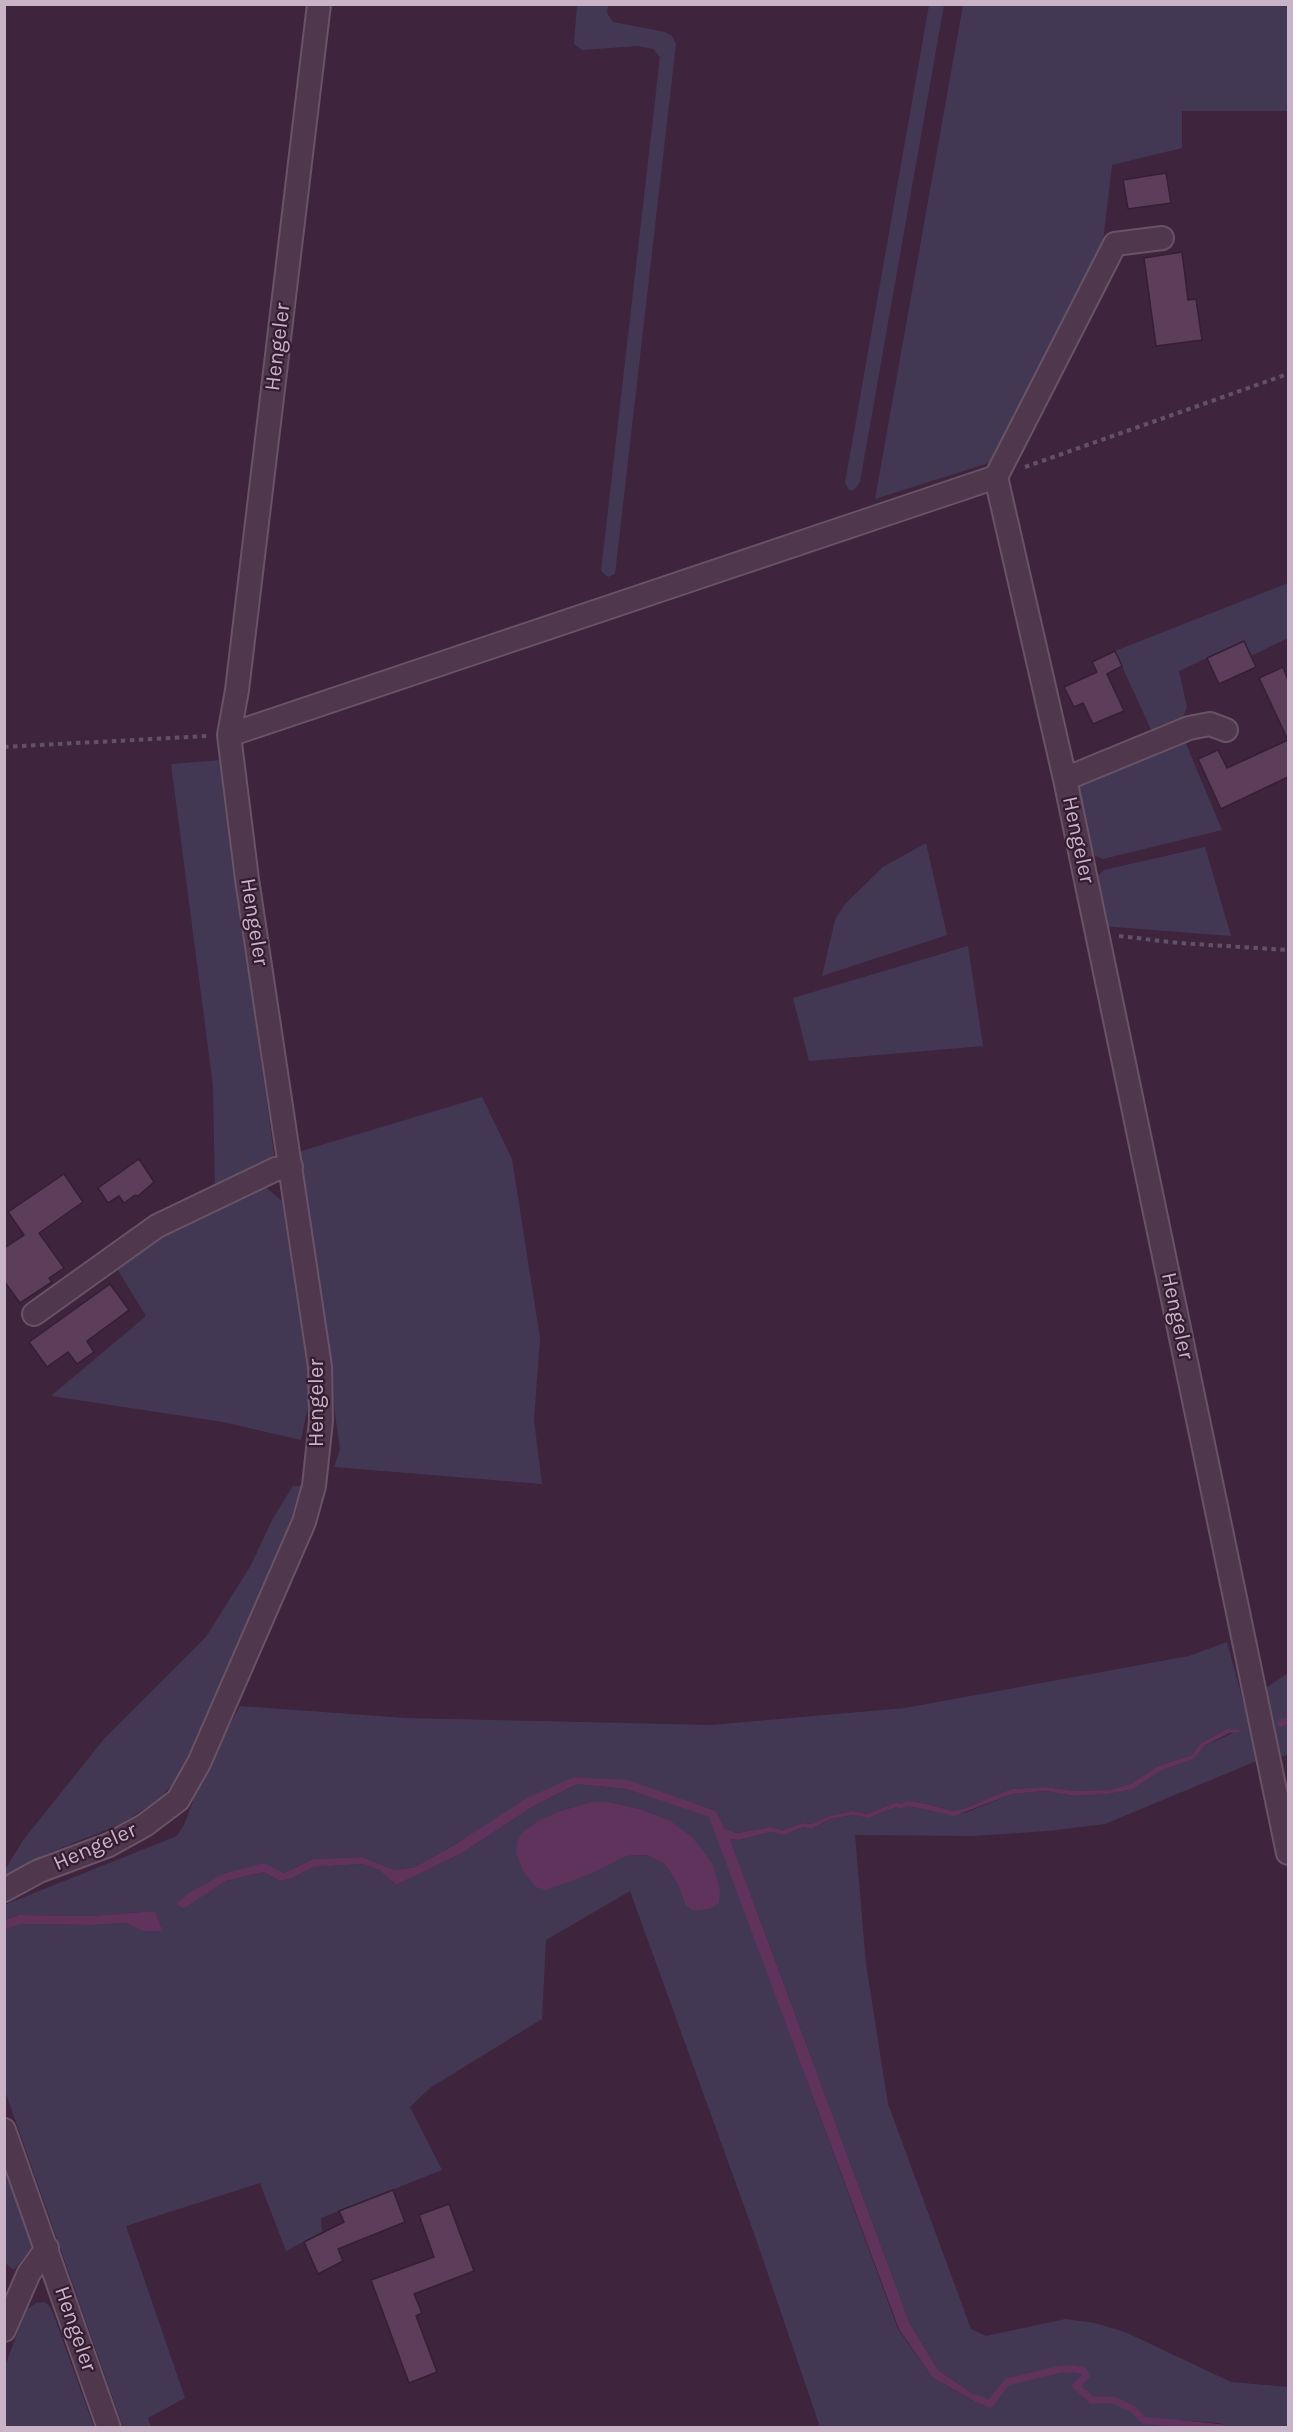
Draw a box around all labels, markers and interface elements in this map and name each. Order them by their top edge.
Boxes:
street label: Hengeler [260,302,296,392]
street label: Hengeler [1056,794,1100,886]
street label: Hengeler [234,876,274,968]
street label: Hengeler [1155,1270,1199,1362]
street label: Hengeler [304,1359,330,1447]
street label: Hengeler [49,1817,141,1877]
street label: Hengeler [48,2283,102,2375]

